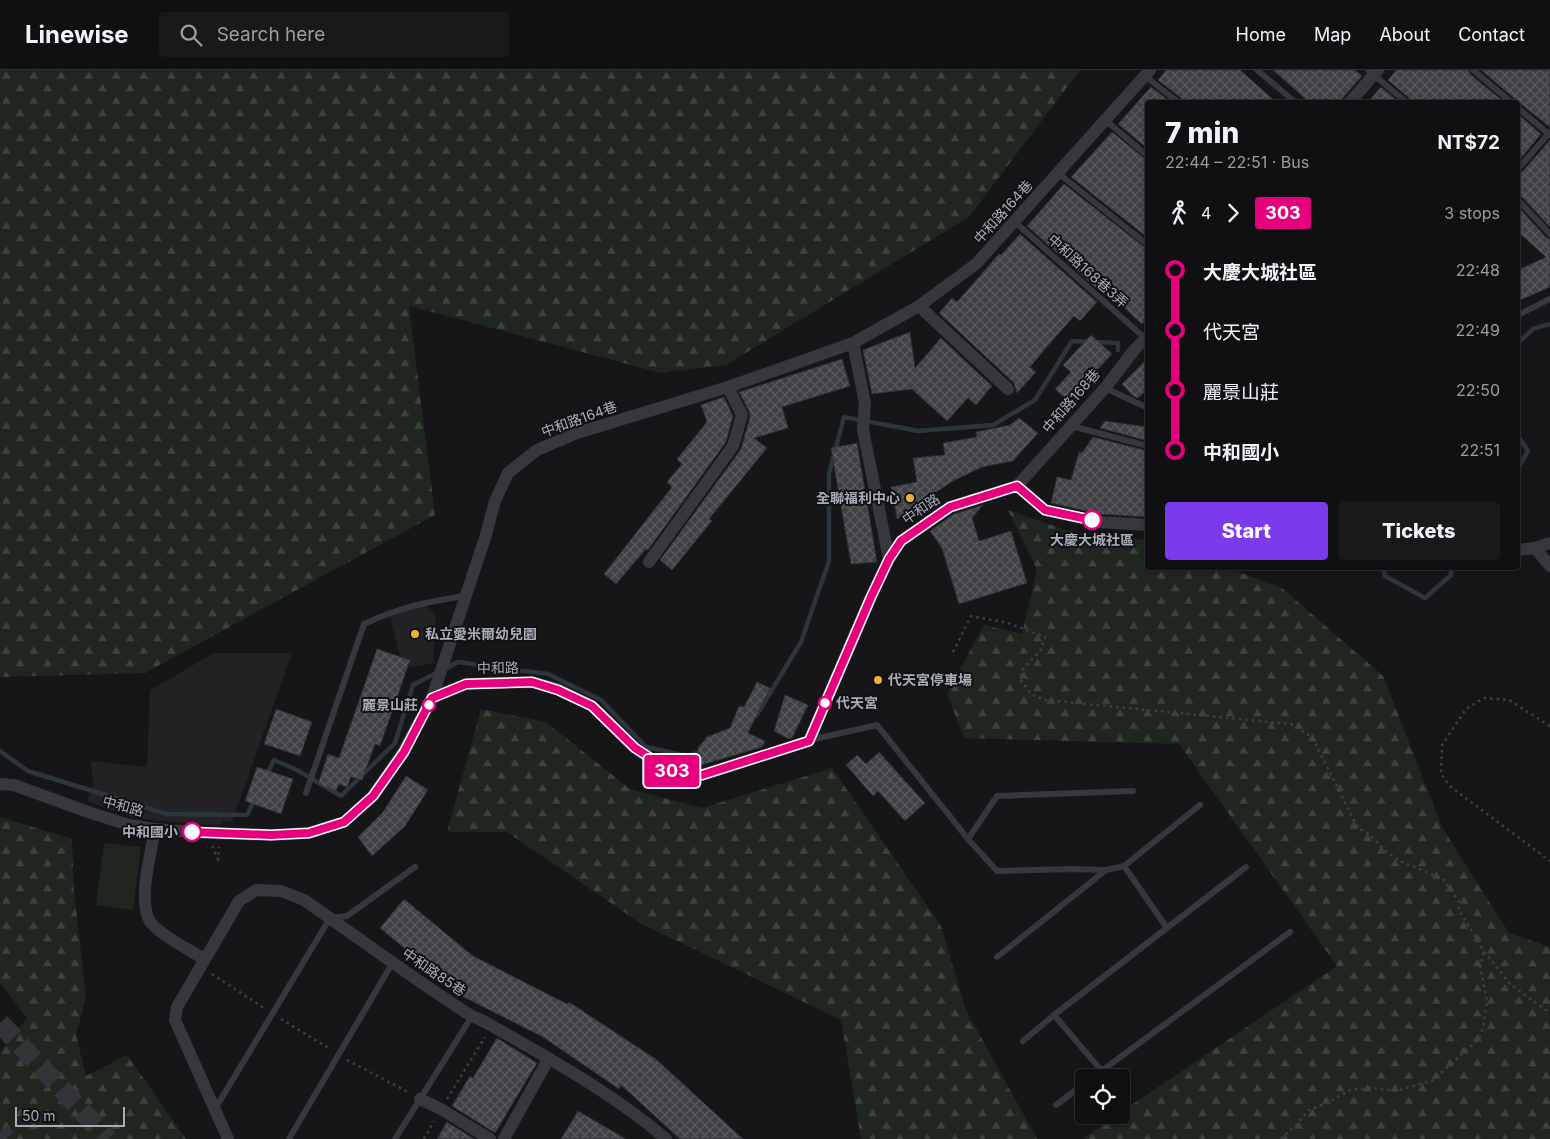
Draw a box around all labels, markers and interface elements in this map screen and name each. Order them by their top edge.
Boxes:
search box [159,12,509,57]
text: Linewise [25,20,129,49]
icon: search [177,21,205,49]
text: Search here [217,23,325,46]
text: Home [1236,24,1286,45]
text: Map [1314,24,1351,45]
text: About [1379,24,1430,45]
text: Contact [1458,24,1525,45]
text: 7 min [1165,116,1239,150]
text: NT$72 [1437,131,1500,154]
text: 22:44 – 22:51 · Bus [1165,152,1309,172]
street label: 中和路164巷 [970,176,1036,247]
icon: walk [1165,199,1193,227]
icon: forward [1219,199,1247,227]
text: 303 [1265,202,1301,223]
text: 4 [1201,203,1211,223]
text: 3 stops [1444,203,1500,223]
street label: 中和路168巷3弄 [1045,230,1132,311]
text: 22:48 [1456,260,1500,280]
text: 大慶大城社區 [1203,261,1317,284]
text: 22:49 [1456,320,1500,340]
text: 代天宮 [1203,321,1260,344]
street label: 中和路168巷 [1038,365,1103,436]
text: 22:50 [1456,380,1500,400]
text: 麗景山莊 [1203,381,1279,404]
street label: 中和路164巷 [539,397,619,440]
text: 22:51 [1460,440,1500,460]
text: 中和國小 [1203,441,1279,464]
place label: 全聯福利中心 [816,489,900,506]
street label: 中和路 [899,490,943,527]
marker: 全聯福利中心 [904,492,916,504]
button: Start [1165,502,1328,560]
button: Tickets [1338,502,1500,560]
marker: 大慶大城社區 [1082,510,1102,530]
place label: 大慶大城社區 [1050,531,1134,548]
place label: 私立愛米爾幼兒園 [425,625,537,642]
marker: 私立愛米爾幼兒園 [409,628,421,640]
street label: 中和路 [477,659,519,676]
place label: 代天宮停車場 [887,671,972,688]
marker: 代天宮停車場 [872,674,884,686]
place label: 代天宮 [835,694,878,711]
place label: 麗景山莊 [362,696,418,713]
marker: 代天宮 [818,696,832,710]
marker: 麗景山莊 [422,698,436,712]
line badge: 303 [643,755,701,787]
text: 303 [654,760,690,781]
street label: 中和路 [101,792,146,819]
marker: 中和國小 [182,822,202,842]
place label: 中和國小 [122,823,178,840]
street label: 中和路85巷 [399,944,469,999]
map controls [1075,1069,1130,1124]
button: locate [1075,1069,1130,1124]
scale bar [15,1104,125,1127]
text: 50 m [22,1107,56,1124]

